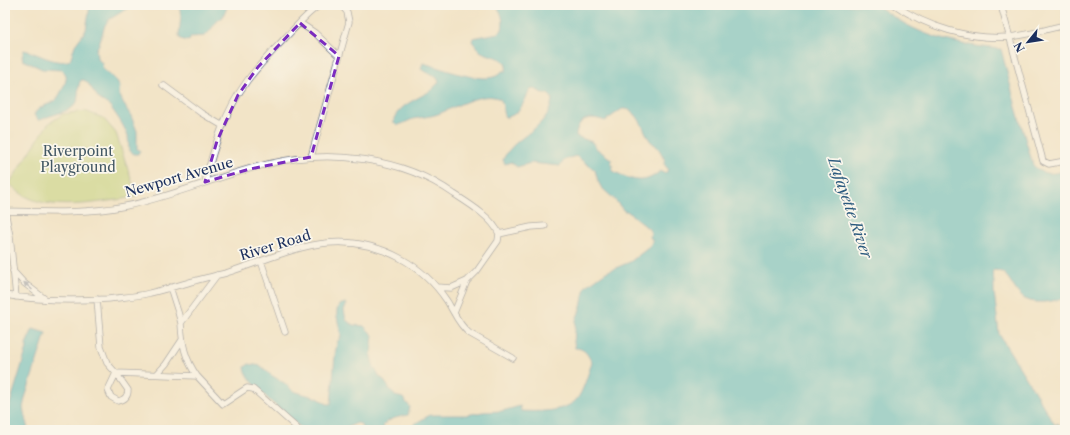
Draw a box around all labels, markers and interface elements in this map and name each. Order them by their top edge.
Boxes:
north arrow [1008,22,1048,62]
text: N [1011,39,1028,55]
park label: Riverpoint Playground [40,142,116,176]
street label: Newport Avenue [123,153,235,201]
water label: Lafayette River [824,154,877,262]
street label: River Road [237,226,313,264]
one-way arrow [23,282,33,291]

